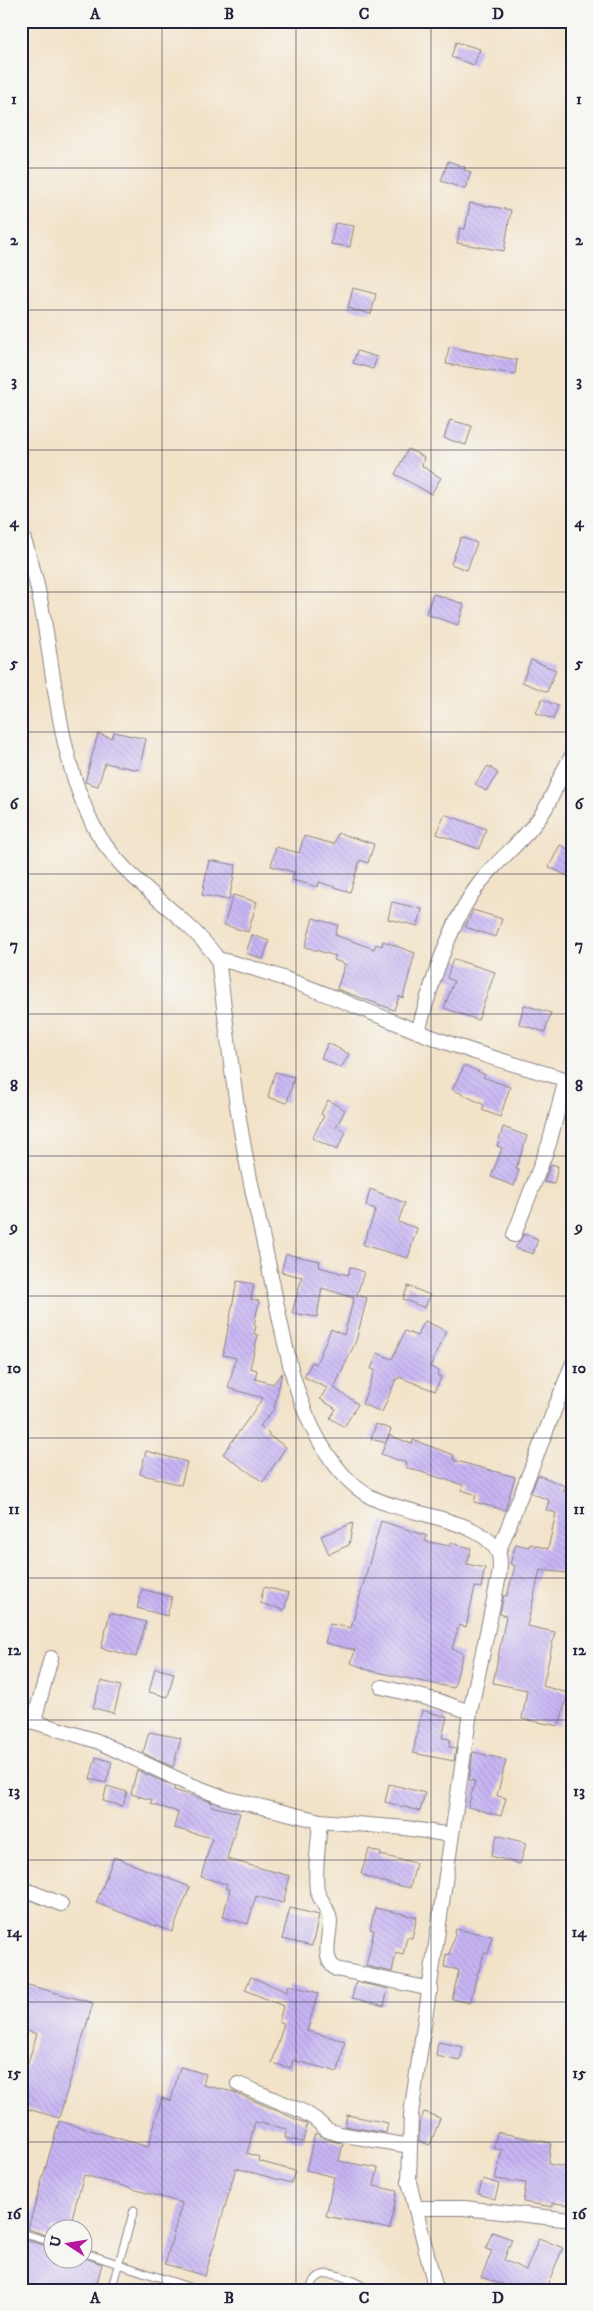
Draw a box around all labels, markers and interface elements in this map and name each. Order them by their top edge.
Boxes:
text: A [89,4,101,24]
text: B [224,4,234,24]
text: C [359,4,369,24]
text: D [492,4,504,24]
text: 1 [11,89,17,109]
text: 1 [576,89,582,109]
text: 2 [10,230,19,250]
text: 2 [575,230,584,250]
text: 3 [11,371,17,391]
text: 3 [576,371,582,391]
text: 4 [8,512,19,532]
text: 4 [573,512,584,532]
text: 5 [9,653,18,673]
text: 5 [574,653,583,673]
text: 6 [10,794,20,814]
text: 6 [575,794,585,814]
text: 7 [10,935,18,955]
text: 7 [575,935,583,955]
text: 8 [10,1076,18,1096]
text: 8 [575,1076,583,1096]
text: 9 [9,1217,18,1237]
text: 9 [574,1217,583,1237]
text: 10 [7,1358,22,1378]
text: 10 [572,1358,587,1378]
text: 11 [8,1499,20,1519]
text: 11 [573,1499,585,1519]
text: 12 [7,1640,22,1660]
text: 12 [572,1640,587,1660]
text: 13 [8,1781,20,1801]
text: 13 [573,1781,585,1801]
text: 14 [6,1922,22,1942]
text: 14 [571,1922,587,1942]
text: 15 [7,2063,21,2083]
text: 15 [572,2063,586,2083]
text: 16 [7,2204,23,2224]
text: 16 [572,2204,588,2224]
north arrow [42,2218,92,2268]
text: U [46,2234,66,2249]
text: A [89,2288,101,2308]
text: B [224,2288,234,2308]
text: C [359,2288,369,2308]
text: D [492,2288,504,2308]

